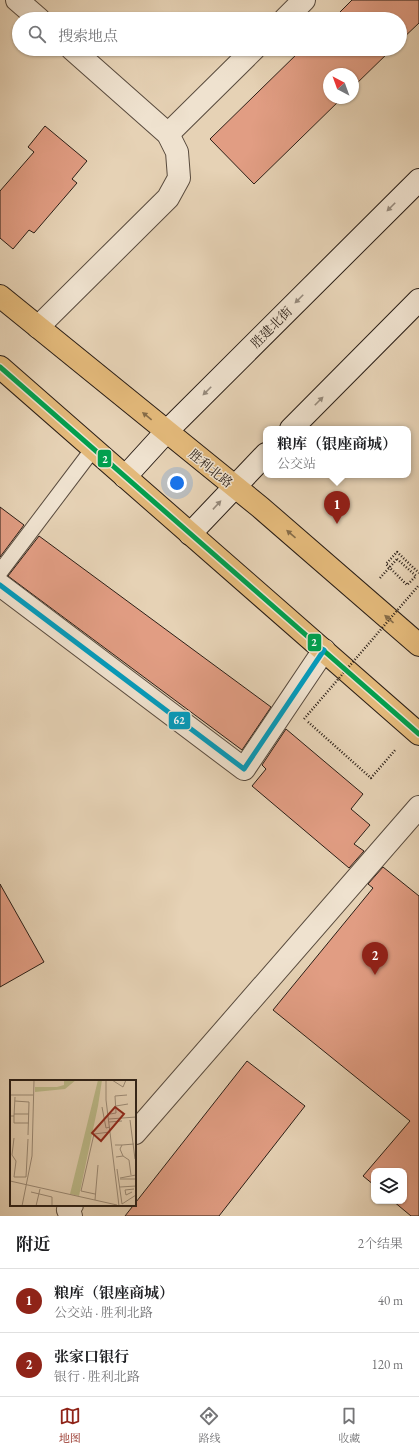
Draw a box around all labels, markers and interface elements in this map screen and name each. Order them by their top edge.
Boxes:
search box [12,12,407,56]
icon: search [26,23,48,45]
text: 搜索地点 [58,26,118,45]
north arrow [323,68,359,104]
one-way arrow [386,202,396,212]
one-way arrow [294,294,304,304]
street label: 胜建北街 [247,303,296,352]
one-way arrow [202,386,212,396]
one-way arrow [314,396,324,406]
one-way arrow [142,412,153,421]
popup [263,426,411,478]
text: 粮库（银座商城） [277,434,397,453]
street label: 胜利北路 [185,445,236,491]
line badge: 2 [97,449,112,468]
text: 2 [102,452,108,466]
text: 公交站 [277,455,316,472]
your location [167,473,187,493]
pin: 1 [324,491,350,524]
one-way arrow [212,500,221,511]
one-way arrow [286,529,296,539]
one-way arrow [384,615,395,624]
line badge: 2 [307,633,322,652]
text: 2 [311,635,317,649]
line badge: 62 [168,711,191,730]
text: 62 [173,713,185,727]
pin: 2 [362,942,388,975]
inset map [10,1080,136,1206]
map controls [371,1168,407,1204]
button: layers [371,1168,407,1204]
text: 附近 [16,1233,50,1255]
text: 2个结果 [358,1235,403,1252]
text: 粮库（银座商城） [54,1283,174,1302]
text: 1 [26,1292,32,1309]
text: 40 m [378,1292,403,1309]
text: 公交站 · 胜利北路 [54,1304,153,1321]
text: 张家口银行 [54,1347,129,1366]
text: 2 [26,1356,32,1373]
text: 120 m [372,1356,403,1373]
text: 银行 · 胜利北路 [54,1368,140,1385]
tab: 地图 [59,1405,81,1445]
tab: 路线 [198,1405,220,1445]
tab: 收藏 [338,1405,360,1445]

